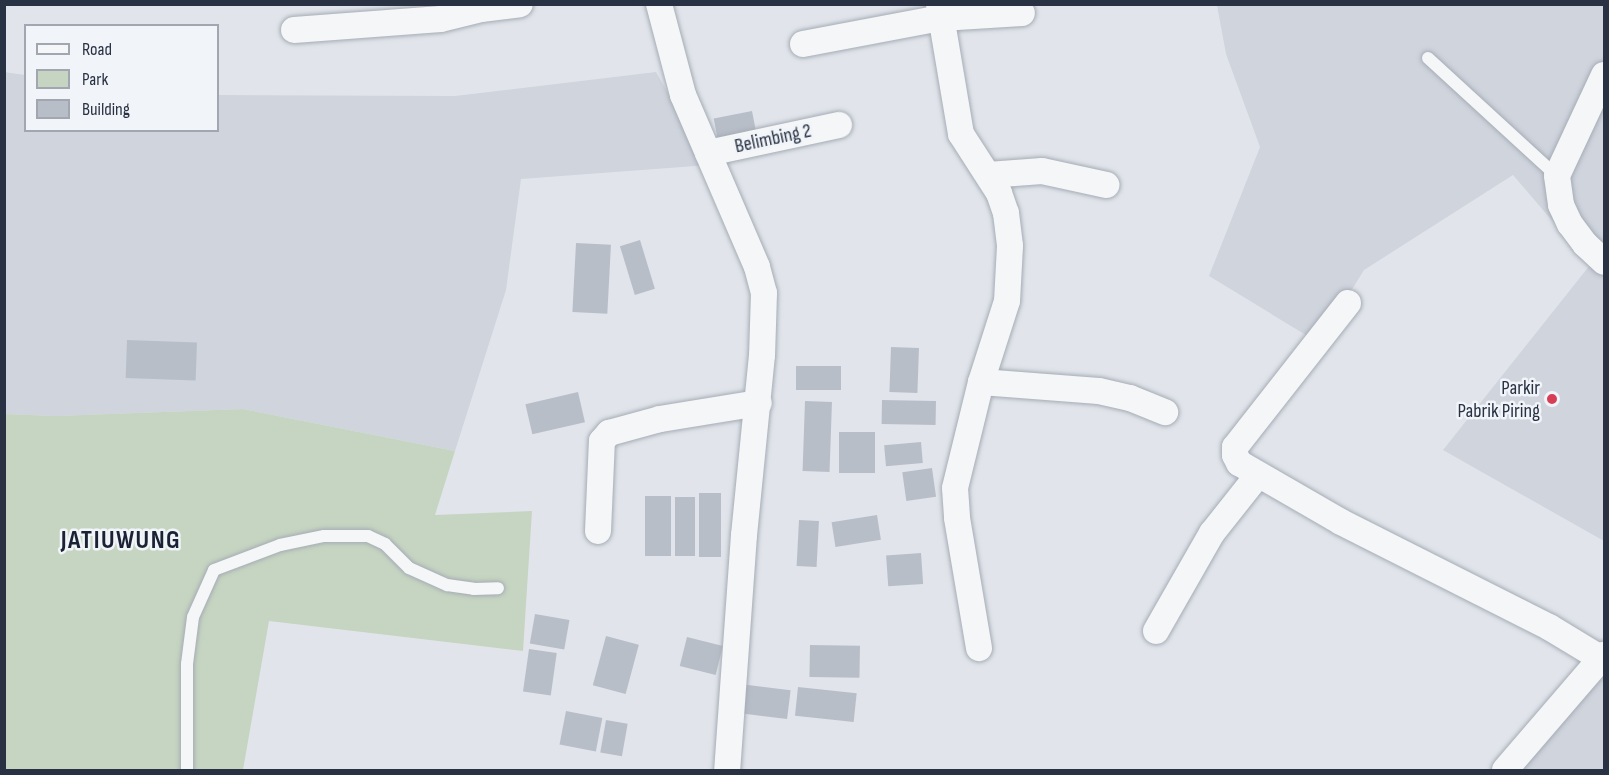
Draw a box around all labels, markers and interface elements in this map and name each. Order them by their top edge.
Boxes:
legend [24,24,219,132]
text: Road [82,39,112,60]
text: Park [82,69,108,90]
text: Building [82,99,130,120]
street label: Belimbing 2 [733,119,813,159]
place label: Parkir Pabrik Piring [1457,376,1540,423]
marker: Parkir Pabrik Piring [1545,392,1559,406]
district label: JATIUWUNG [61,525,181,557]

